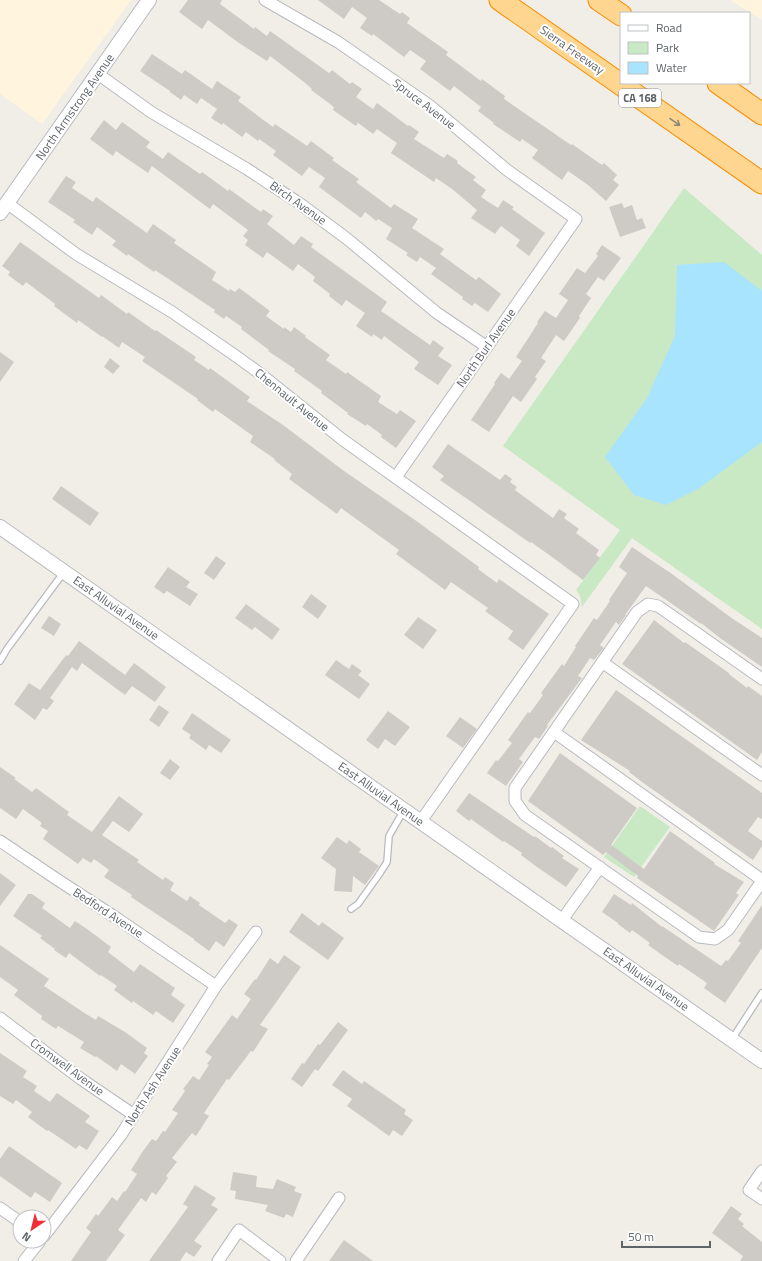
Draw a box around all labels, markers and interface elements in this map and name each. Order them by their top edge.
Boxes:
legend [620,12,750,84]
text: Road [656,18,682,37]
street label: Sierra Freeway [536,20,609,79]
text: Park [656,38,679,57]
street label: North Armstrong Avenue [31,50,119,164]
text: Water [656,58,687,77]
street label: Spruce Avenue [389,74,460,134]
road number: CA 168 [619,89,661,107]
one-way arrow [669,118,680,126]
street label: Birch Avenue [266,176,331,229]
street label: North Burl Avenue [451,304,520,391]
street label: Chennault Avenue [251,363,334,436]
street label: East Alluvial Avenue [69,571,163,644]
street label: East Alluvial Avenue [334,757,428,830]
street label: Bedford Avenue [69,883,147,942]
street label: East Alluvial Avenue [599,942,693,1015]
street label: Cromwell Avenue [26,1033,108,1100]
street label: North Ash Avenue [120,1042,185,1129]
north arrow [12,1209,52,1249]
scale bar [622,1223,710,1249]
text: 50 m [628,1227,654,1246]
text: N [19,1228,34,1246]

